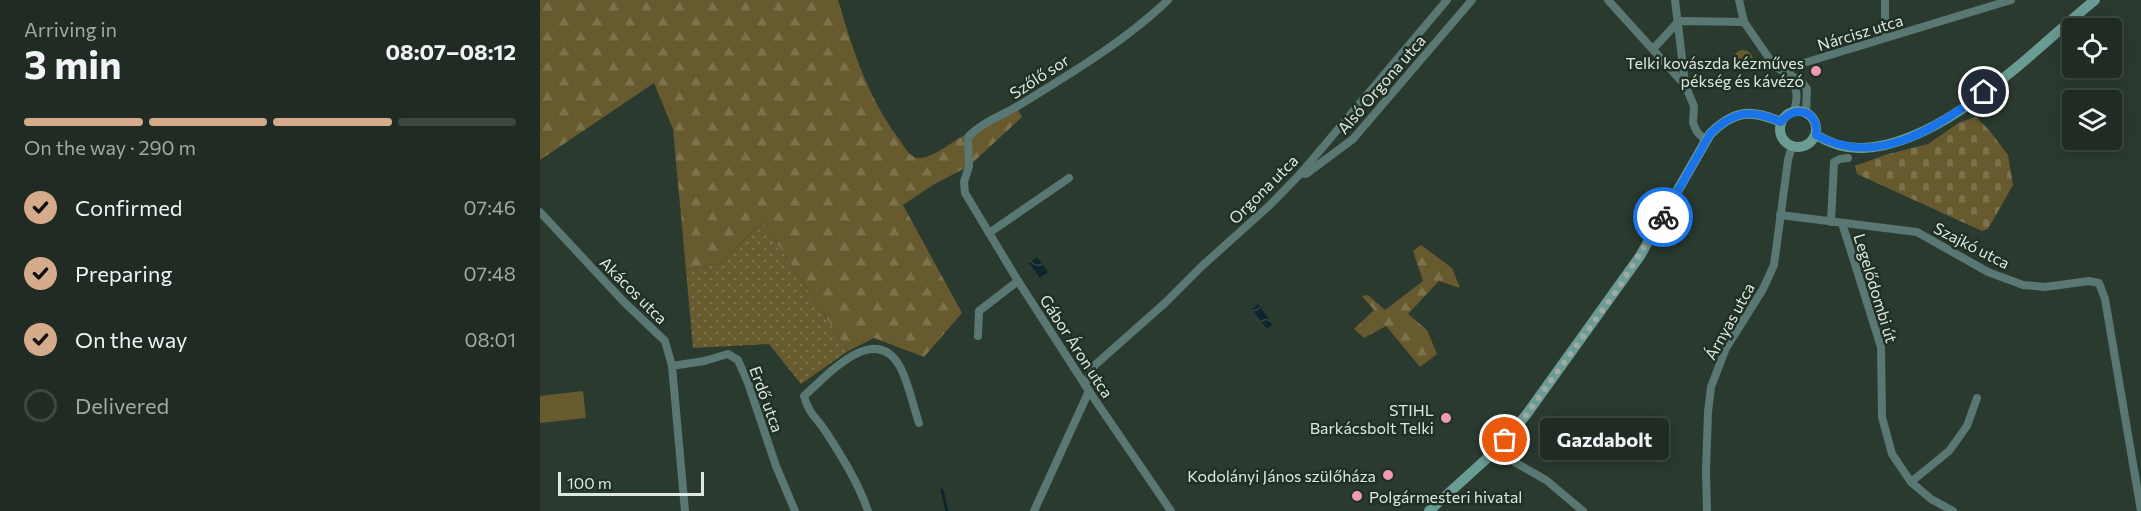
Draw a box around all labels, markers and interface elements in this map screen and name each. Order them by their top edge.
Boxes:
street label: Nárcisz utca [1815,10,1905,54]
text: Arriving in [24,17,117,41]
map controls [2062,18,2122,150]
button: locate [2062,18,2122,78]
street label: Alsó Orgona utca [1333,31,1429,137]
text: 08:07–08:12 [385,38,516,65]
text: 3 min [24,39,122,87]
street label: Szőlő sor [1006,50,1073,102]
place label: Telki kovászda kézműves pékség és kávézó [1626,53,1804,90]
marker: Telki kovászda kézműves pékség és kávézó [1809,64,1823,78]
pin [1958,66,2009,117]
icon: home [1967,75,2000,108]
button: layers [2062,90,2122,150]
text: On the way · 290 m [24,135,196,159]
street label: Orgona utca [1225,151,1301,227]
courier [1633,187,1693,247]
icon: check [24,191,57,224]
text: Confirmed [75,194,182,221]
text: 07:46 [464,195,516,219]
icon: bike [1647,201,1680,234]
street label: Szajkó utca [1931,218,2013,272]
street label: Legelődombi út [1850,231,1902,345]
street label: Akácos utca [596,252,672,328]
icon: check [24,257,57,290]
text: Preparing [75,260,172,287]
text: 07:48 [464,261,516,285]
street label: Árnyas utca [1700,279,1758,363]
street label: Gábor Áron utca [1037,291,1117,401]
icon: check [24,323,57,356]
text: On the way [75,326,187,353]
text: 08:01 [464,327,516,351]
street label: Erdő utca [746,363,788,435]
text: Delivered [75,392,169,419]
place label: STIHL Barkácsbolt Telki [1310,400,1434,437]
marker: STIHL Barkácsbolt Telki [1439,411,1453,425]
pin [1479,414,1530,465]
callout: Gazdabolt [1541,419,1670,461]
icon: bag [1488,423,1521,456]
text: Gazdabolt [1557,427,1652,451]
place label: Kodolányi János szülőháza [1187,466,1376,485]
marker: Kodolányi János szülőháza [1381,468,1395,482]
scale bar [558,469,704,496]
text: 100 m [567,473,612,492]
place label: Polgármesteri hivatal [1369,487,1522,506]
marker: Polgármesteri hivatal [1350,489,1364,503]

